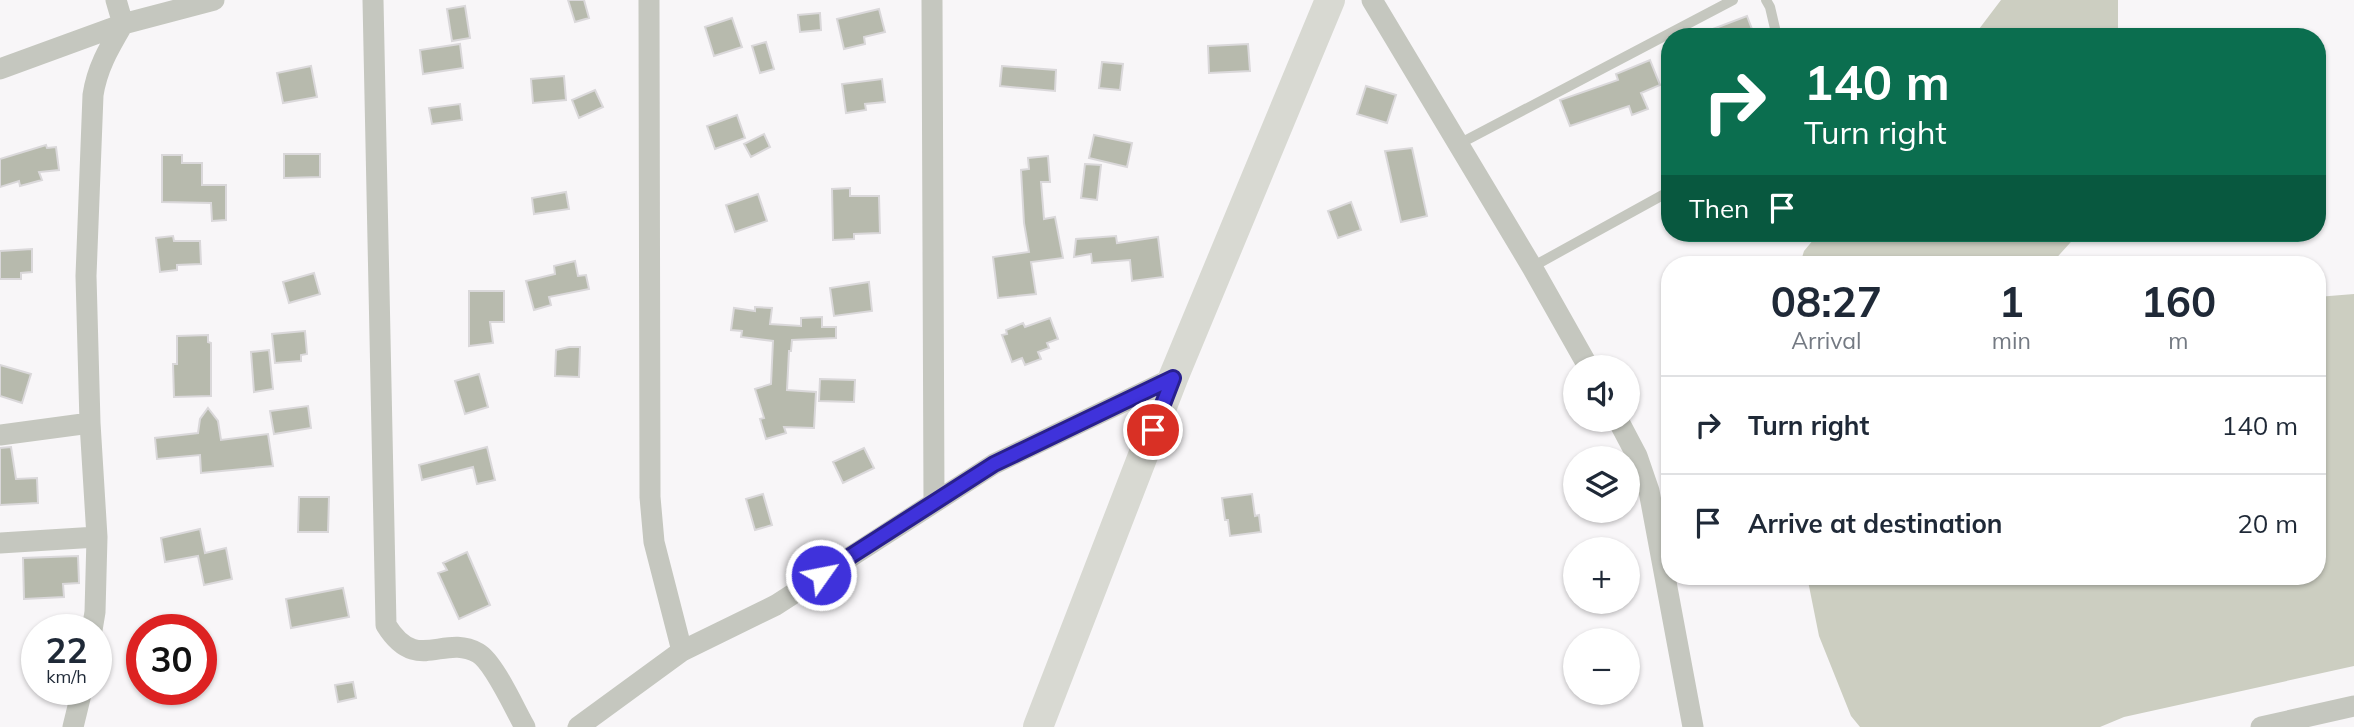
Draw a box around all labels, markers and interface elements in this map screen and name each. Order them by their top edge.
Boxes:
text: 140 m [1804,51,1950,112]
icon: right [1689,56,1780,147]
text: Turn right [1804,112,1947,152]
icon: arrive [1763,189,1801,227]
text: Then [1689,192,1749,225]
text: 08:27 [1771,275,1882,328]
text: 1 [1999,275,2024,328]
text: 160 [2141,275,2216,328]
text: Arrival [1791,326,1862,355]
text: min [1992,326,2031,355]
text: m [2168,326,2189,355]
map controls [1563,355,1640,705]
button: sound [1563,355,1640,432]
pin [1123,400,1183,460]
icon: right [1689,406,1727,444]
text: Turn right [1748,409,1869,442]
text: 140 m [2222,409,2298,442]
icon: arrive [1134,411,1172,449]
button: layers [1563,446,1640,523]
icon: arrive [1689,504,1727,542]
text: Arrive at destination [1748,507,2003,540]
text: 20 m [2237,507,2298,540]
button: + [1563,537,1640,614]
position arrow [784,538,858,612]
speed limit sign: 30 [126,614,217,705]
text: 22 [45,628,88,672]
button: − [1563,628,1640,705]
text: km/h [46,665,87,688]

